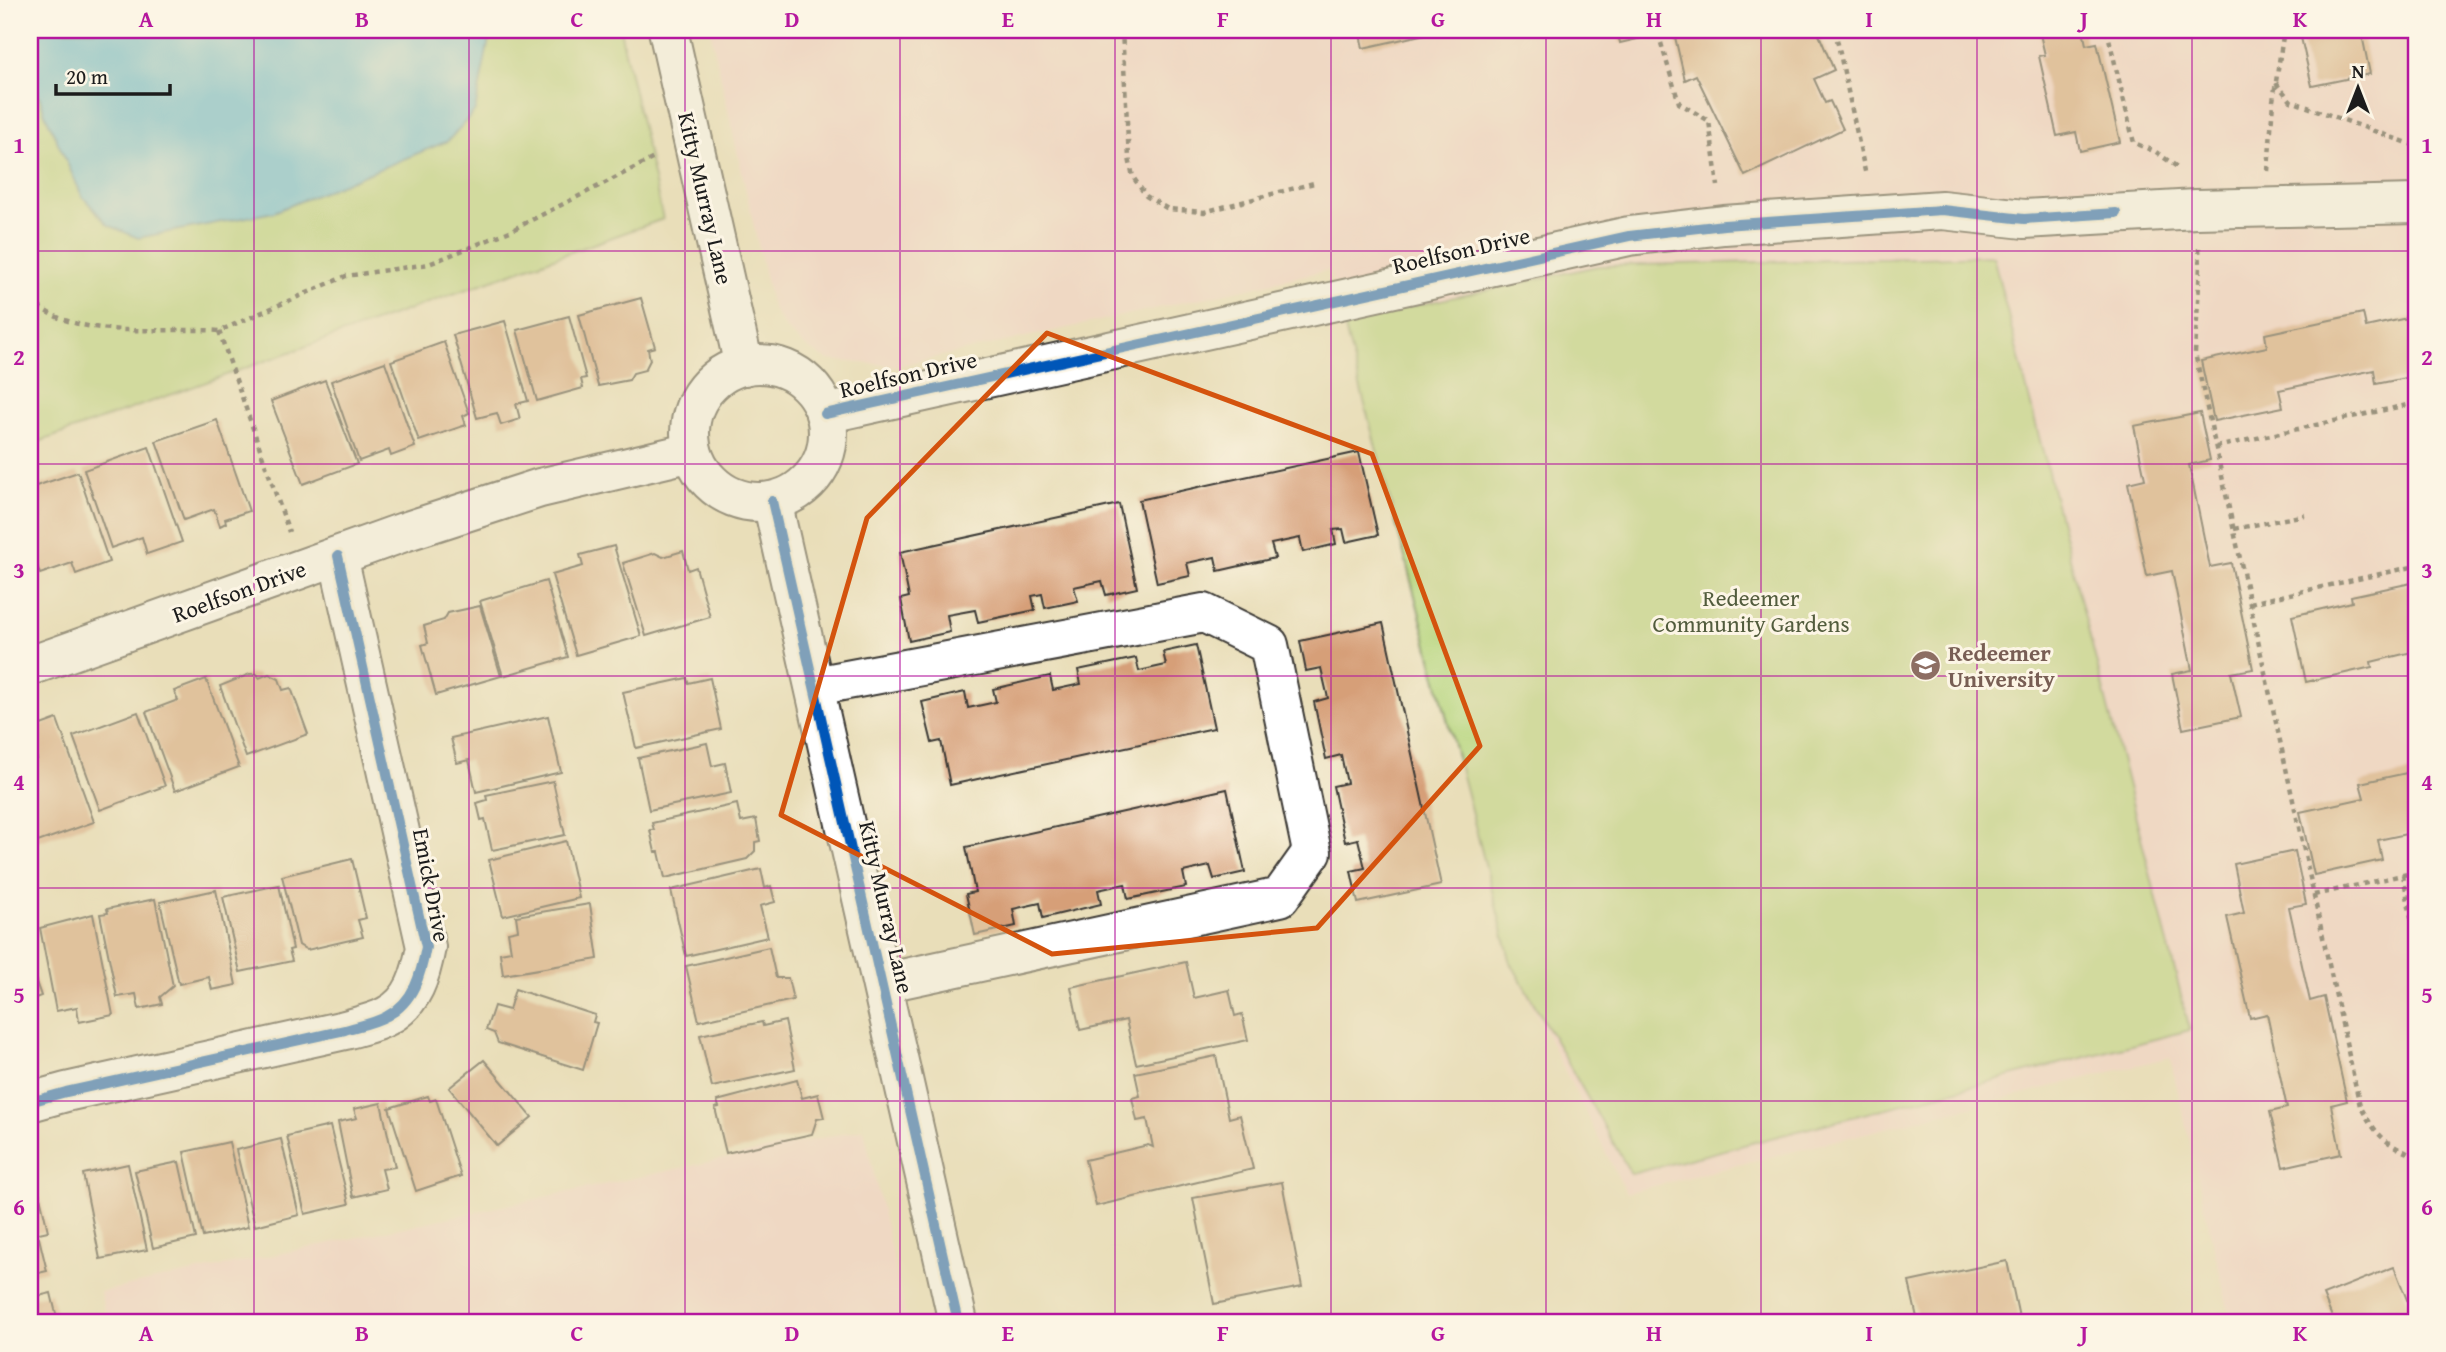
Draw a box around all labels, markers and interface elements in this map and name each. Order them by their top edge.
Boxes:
text: A [139,2,154,35]
text: B [355,2,369,35]
text: C [570,2,584,35]
text: D [785,2,800,35]
text: E [1002,2,1014,35]
text: F [1217,2,1229,35]
text: G [1431,2,1445,35]
text: H [1646,2,1662,35]
text: I [1865,2,1873,35]
text: J [2076,2,2088,35]
text: K [2293,2,2308,35]
scale bar [56,52,170,96]
north arrow [2324,52,2394,122]
text: N [2352,57,2365,85]
text: 20 m [66,61,108,92]
street label: Kitty Murray Lane [670,109,742,287]
text: 1 [13,128,25,161]
text: 1 [2421,128,2433,161]
street label: Roelfson Drive [1389,218,1533,282]
text: 2 [13,340,25,373]
text: 2 [2421,340,2433,373]
street label: Roelfson Drive [836,342,980,406]
street label: Roelfson Drive [168,552,310,630]
text: 3 [13,553,25,586]
text: 3 [2421,553,2433,586]
park label: Redeemer Community Gardens [1652,581,1850,640]
place label: Redeemer University [1948,636,2055,695]
school or university icon: Redeemer University [1908,648,1942,682]
text: 4 [13,765,25,798]
text: 4 [2421,765,2433,798]
street label: Kitty Murray Lane [851,818,923,996]
street label: Emick Drive [405,825,459,945]
text: 5 [13,978,25,1011]
text: 5 [2421,978,2433,1011]
text: 6 [13,1190,25,1223]
text: 6 [2421,1190,2433,1223]
text: A [139,1316,154,1349]
text: B [355,1316,369,1349]
text: C [570,1316,584,1349]
text: D [785,1316,800,1349]
text: E [1002,1316,1014,1349]
text: F [1217,1316,1229,1349]
text: G [1431,1316,1445,1349]
text: H [1646,1316,1662,1349]
text: I [1865,1316,1873,1349]
text: J [2076,1316,2088,1349]
text: K [2293,1316,2308,1349]

